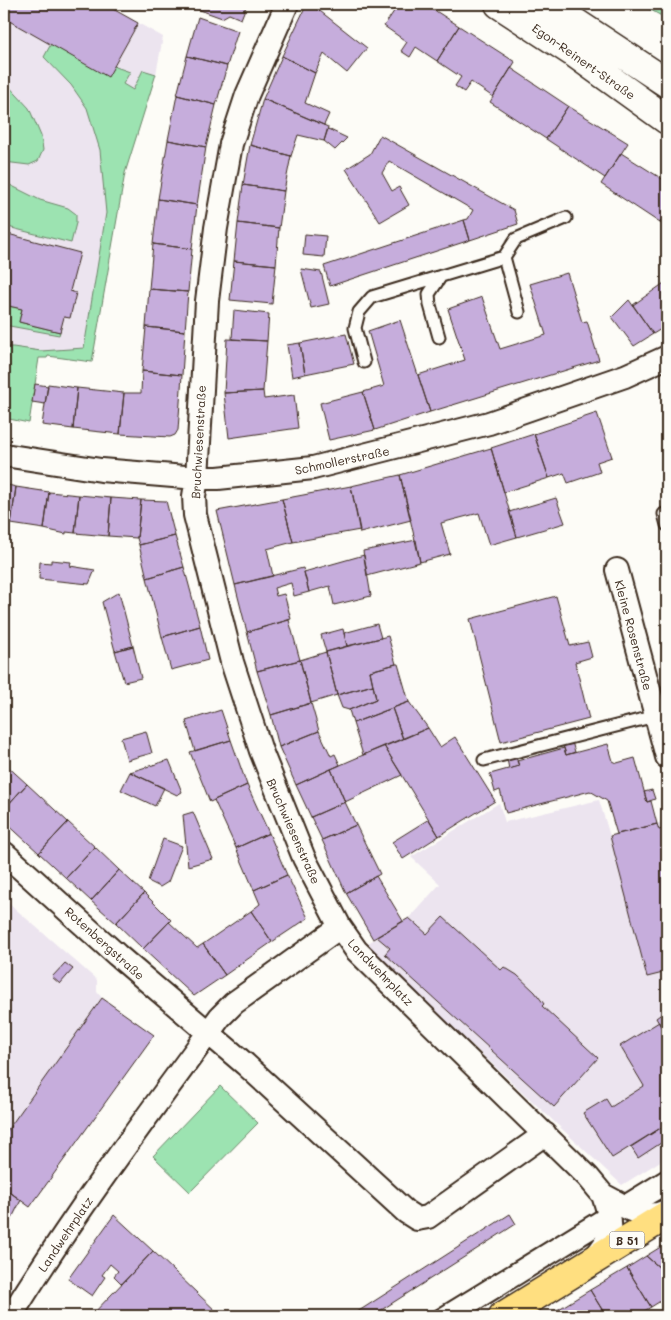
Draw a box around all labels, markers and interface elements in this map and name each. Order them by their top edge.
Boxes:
street label: Egon-Reinert-Straße [529,19,639,103]
street label: Bruchwiesenstraße [187,385,209,499]
street label: Schmollerstraße [293,442,391,478]
street label: Kleine Rosenstraße [612,578,656,692]
street label: Bruchwiesenstraße [264,776,324,886]
street label: Rotenbergstraße [62,903,148,983]
street label: Landwehrplatz [345,935,417,1009]
street label: Landwehrplatz [34,1193,96,1275]
road number: B 51 [610,1232,644,1248]

